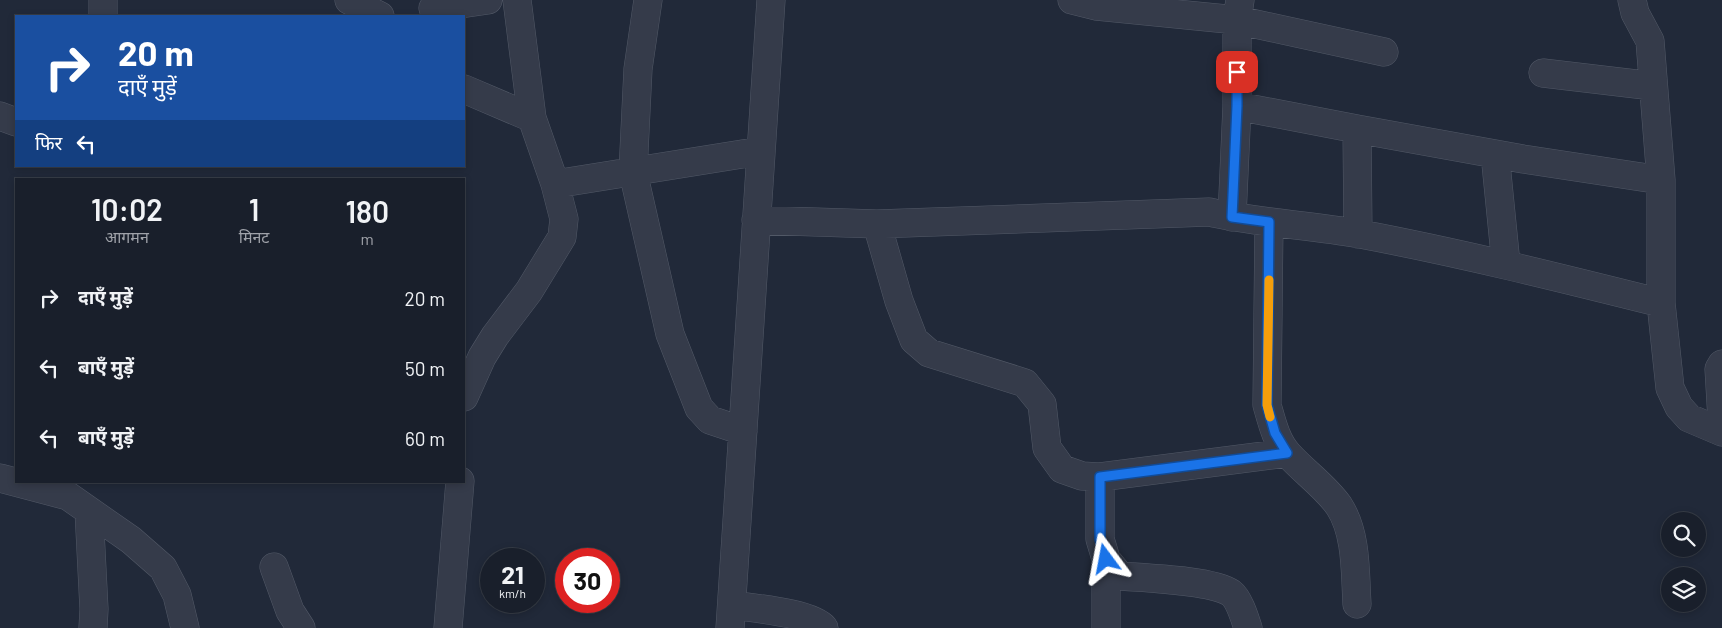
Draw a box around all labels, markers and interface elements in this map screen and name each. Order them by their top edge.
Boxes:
text: 20 m [118,31,194,73]
icon: right [35,35,100,100]
pin [1216,51,1258,93]
icon: arrive [1223,58,1251,86]
text: दाएँ मुड़ें [118,73,177,99]
icon: left [72,130,100,158]
text: फिर [35,131,62,154]
text: 10:02 [91,191,163,227]
text: 1 [249,191,259,227]
text: 180 [345,193,389,229]
text: आगमन [105,227,149,246]
text: मिनट [239,227,269,246]
text: m [361,229,374,248]
icon: right [35,284,63,312]
text: दाएँ मुड़ें [78,285,133,308]
text: 20 m [405,287,445,310]
icon: left [35,354,63,382]
text: बाएँ मुड़ें [78,355,134,378]
text: 50 m [405,357,445,380]
icon: left [35,424,63,452]
text: बाएँ मुड़ें [78,425,134,448]
text: 60 m [405,427,445,450]
map controls [1661,512,1706,612]
button: search [1661,512,1706,557]
position arrow [1079,532,1131,584]
speed limit sign: 30 [555,548,620,613]
text: 21 [501,559,524,589]
button: layers [1661,567,1706,612]
text: km/h [499,586,526,600]

